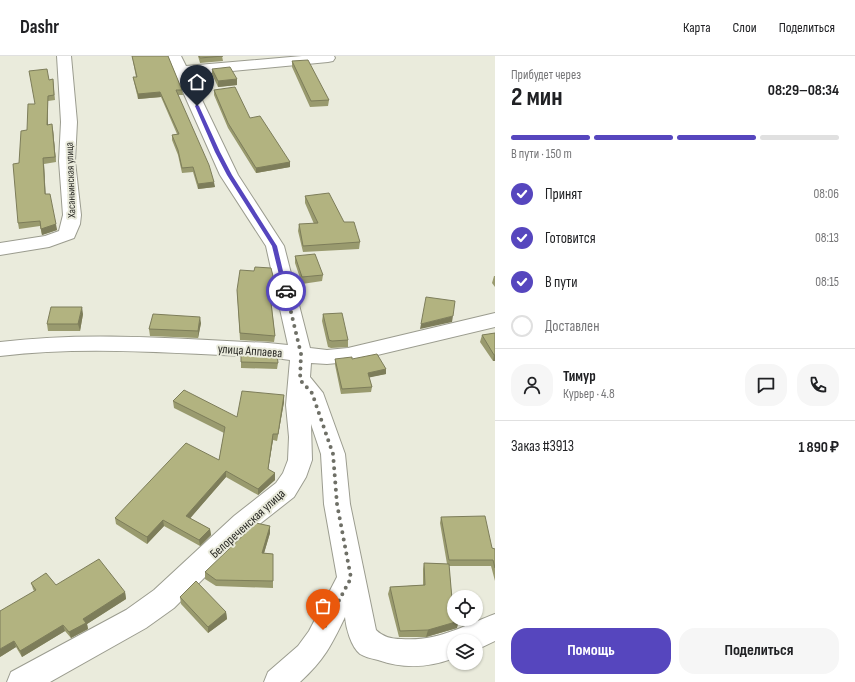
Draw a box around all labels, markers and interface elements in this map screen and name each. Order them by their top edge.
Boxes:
text: Dashr [20,16,59,39]
text: Карта [683,19,711,36]
text: Слои [733,19,757,36]
text: Поделиться [779,19,835,36]
pin [180,65,214,106]
text: Прибудет через [511,67,581,83]
icon: home [186,71,208,93]
text: 08:29–08:34 [768,81,839,100]
text: 2 мин [511,82,563,113]
street label: Хасаньинская улица [63,142,78,219]
text: В пути · 150 m [511,146,572,162]
icon: check [511,183,533,205]
text: Принят [545,185,582,204]
text: 08:06 [814,186,839,202]
icon: check [511,227,533,249]
text: Готовится [545,229,596,248]
text: 08:13 [815,230,839,246]
courier [266,271,306,311]
icon: check [511,271,533,293]
text: В пути [545,273,577,292]
text: 08:15 [815,274,839,290]
icon: car [275,280,297,302]
text: Доставлен [545,317,599,336]
street label: улица Аппаева [217,341,283,361]
button: person [511,364,553,406]
button: chat [745,364,787,406]
button: phone [797,364,839,406]
text: Тимур [563,367,596,386]
text: Курьер · 4.8 [563,386,615,402]
text: Заказ #3913 [511,437,574,456]
text: 1 890 ₽ [798,438,839,457]
street label: Белореченская улица [207,486,289,562]
pin [306,589,340,630]
map controls [447,590,483,670]
button: locate [447,590,483,626]
icon: bag [312,595,334,617]
button: Помощь [511,628,671,674]
button: Поделиться [679,628,839,674]
button: layers [447,634,483,670]

